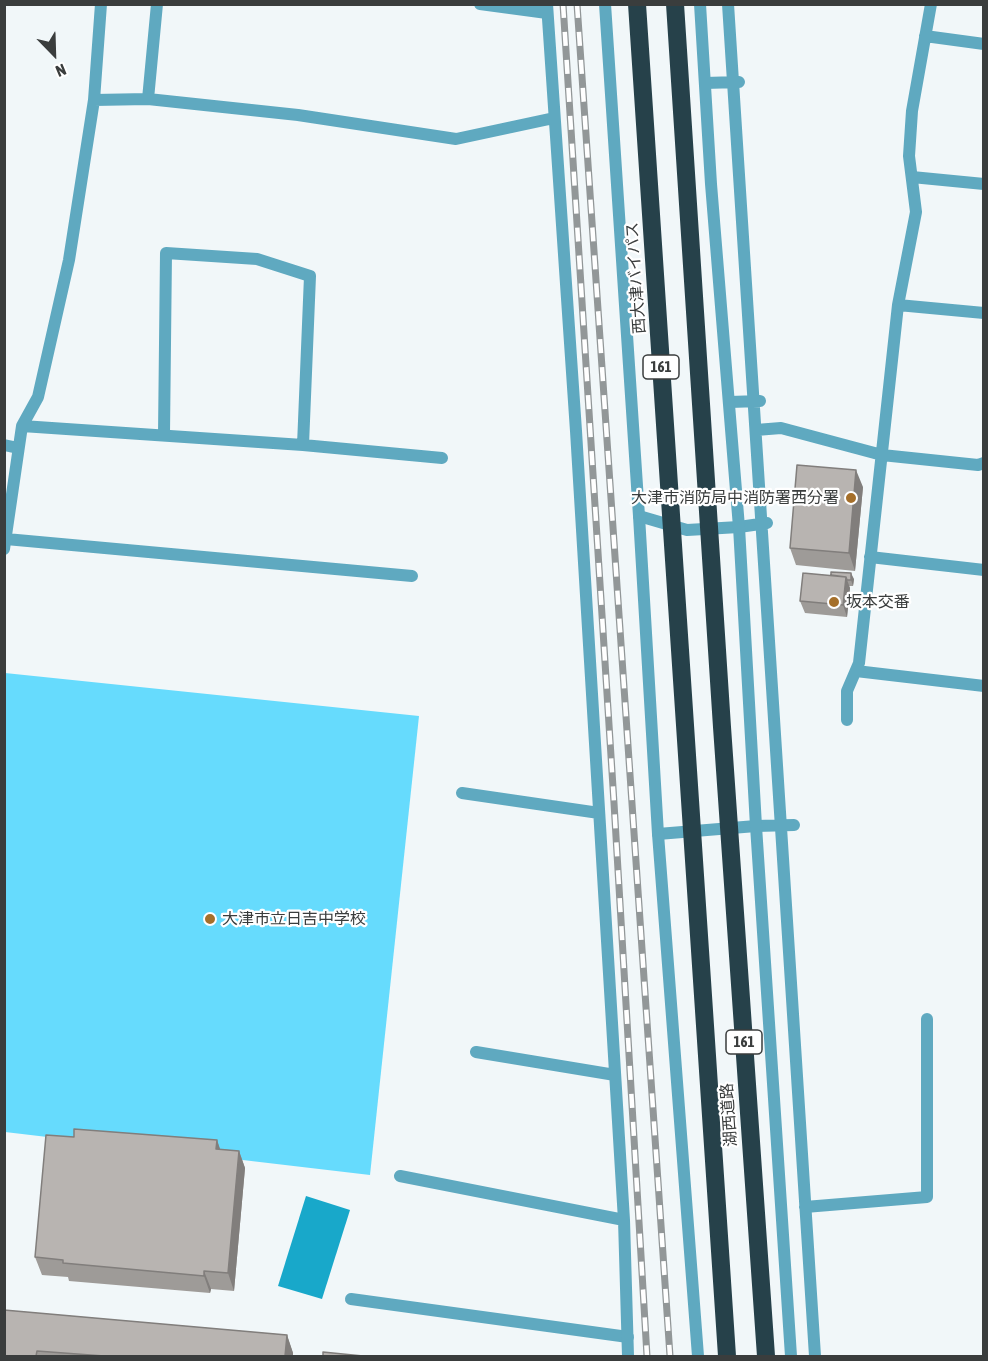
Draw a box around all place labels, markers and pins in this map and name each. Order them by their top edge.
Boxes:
place label: 大津市消防局中消防署西分署 [631,488,839,508]
marker: 大津市消防局中消防署西分署 [844,491,858,505]
place label: 坂本交番 [846,592,910,612]
marker: 坂本交番 [827,595,841,609]
place label: 大津市立日吉中学校 [222,909,366,929]
marker: 大津市立日吉中学校 [203,912,217,926]

